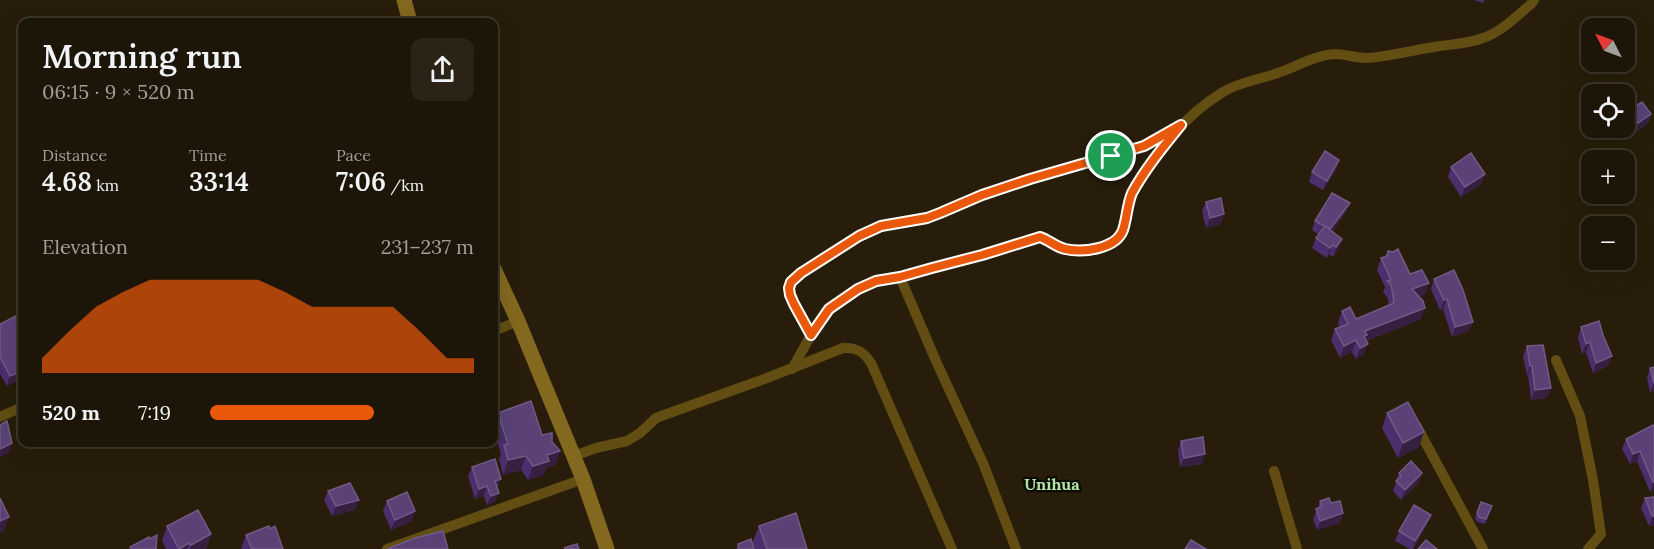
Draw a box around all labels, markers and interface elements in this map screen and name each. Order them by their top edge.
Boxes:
north arrow [1581,18,1635,72]
map controls [1581,18,1635,270]
text: Morning run [42,35,242,77]
button: share [411,38,474,101]
text: 06:15 · 9 × 520 m [42,79,195,104]
button: locate [1581,84,1635,138]
pin [1085,130,1136,181]
icon: arrive [1094,139,1127,172]
text: Distance [42,145,107,165]
text: Time [189,145,227,165]
text: Pace [336,145,371,165]
button: + [1581,150,1635,204]
text: 4.68 [42,165,92,198]
text: 33:14 [189,165,249,198]
text: 7:06 [336,165,386,198]
text: km [92,175,119,195]
text: /km [386,175,424,195]
button: − [1581,216,1635,270]
text: Elevation [42,234,128,259]
text: 231–237 m [381,234,474,259]
text: 520 m [42,400,100,425]
text: 7:19 [138,400,171,425]
district label: Unihua [1024,474,1080,494]

